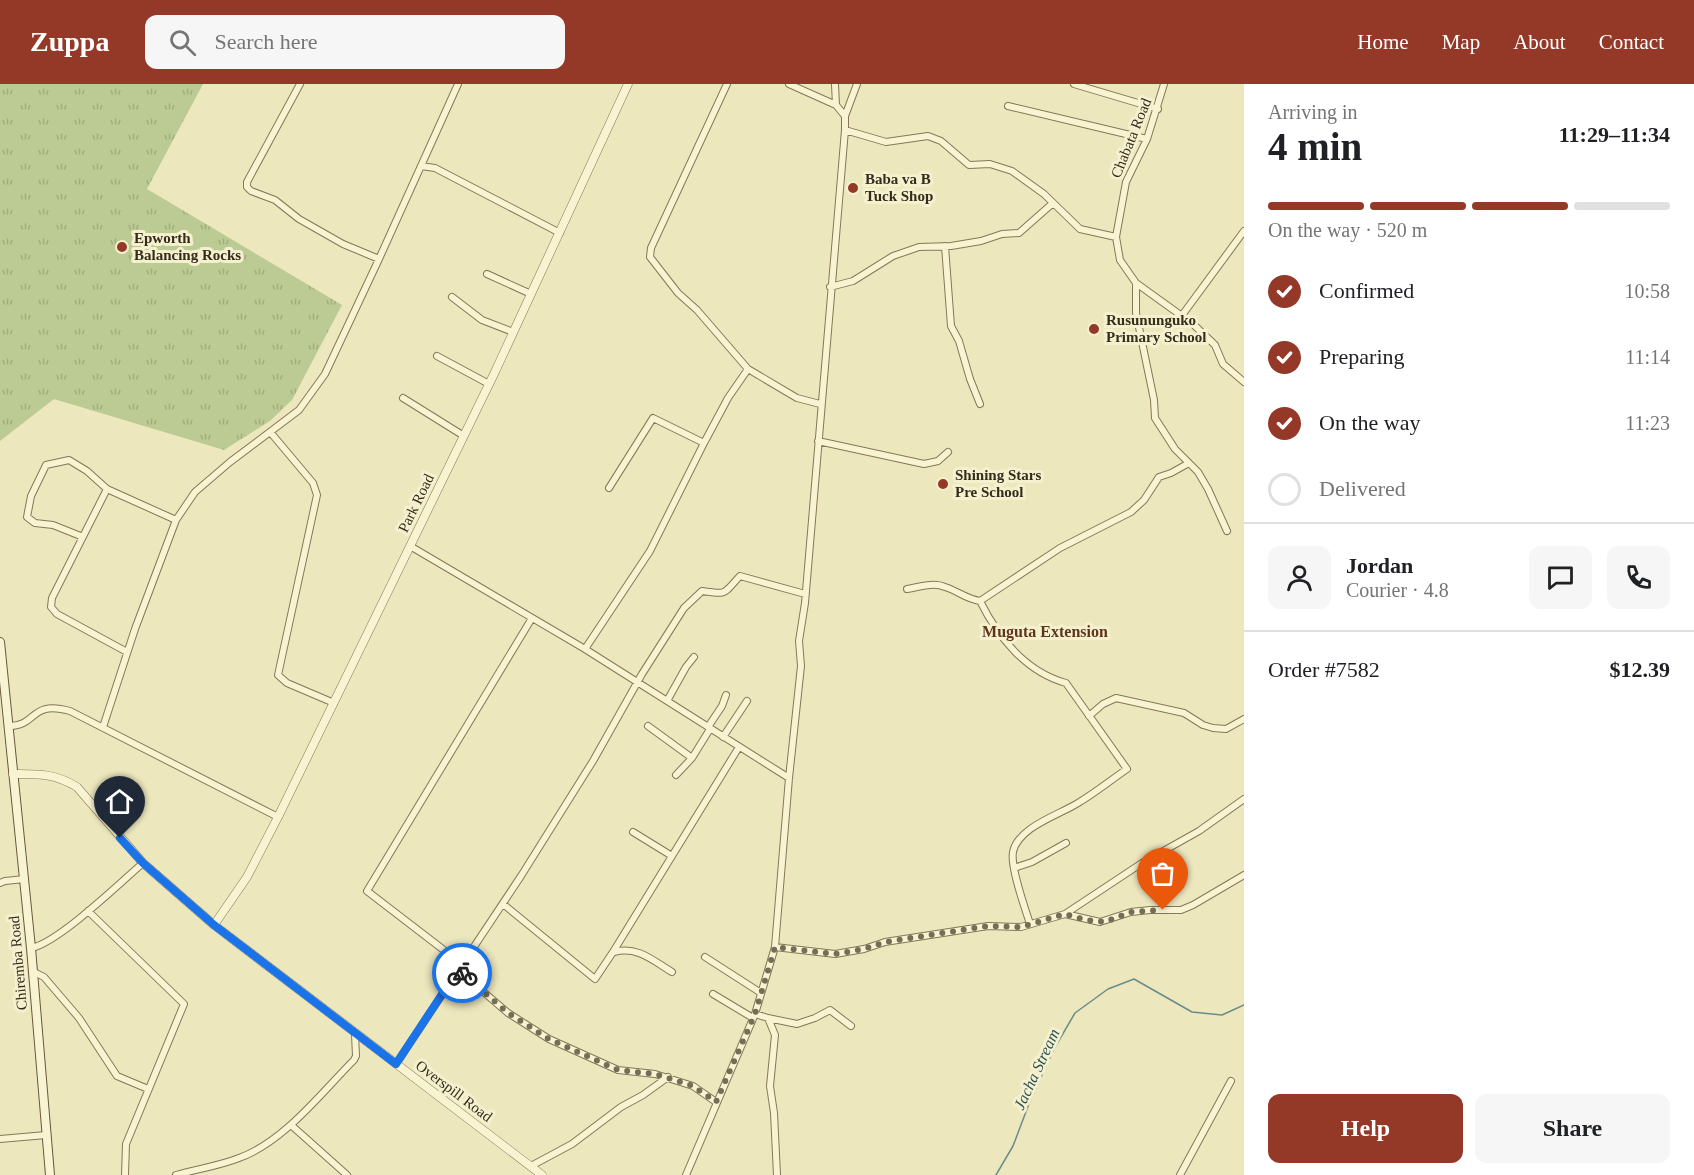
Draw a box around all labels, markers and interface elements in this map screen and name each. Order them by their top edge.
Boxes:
search box [145,15,565,69]
text: Zuppa [30,26,109,57]
icon: search [166,26,199,59]
text: Search here [214,29,318,54]
text: Home [1357,30,1409,54]
text: Map [1442,30,1480,54]
text: About [1513,30,1566,54]
text: Contact [1599,30,1664,54]
street label: Chabata Road [1108,95,1154,180]
text: Arriving in [1268,101,1357,123]
text: 11:29–11:34 [1559,122,1670,147]
text: 4 min [1268,125,1362,168]
place label: Baba va B Tuck Shop [865,171,933,204]
marker: Baba va B Tuck Shop [846,181,860,195]
text: On the way · 520 m [1268,219,1427,241]
place label: Epworth Balancing Rocks [134,230,241,263]
marker: Epworth Balancing Rocks [115,240,129,254]
icon: check [1268,275,1301,308]
text: Confirmed [1319,278,1414,303]
text: 10:58 [1624,280,1670,302]
place label: Rusununguko Primary School [1106,312,1206,345]
marker: Rusununguko Primary School [1087,322,1101,336]
icon: check [1268,341,1301,374]
text: Preparing [1319,344,1405,369]
text: 11:14 [1625,346,1670,368]
icon: check [1268,407,1301,440]
text: On the way [1319,410,1420,435]
text: 11:23 [1625,412,1670,434]
place label: Shining Stars Pre School [955,467,1041,500]
street label: Park Road [395,471,437,535]
text: Delivered [1319,476,1406,501]
marker: Shining Stars Pre School [936,477,950,491]
button: person [1268,546,1331,609]
button: chat [1529,546,1592,609]
button: phone [1607,546,1670,609]
text: Jordan [1346,553,1413,578]
text: Courier · 4.8 [1346,579,1449,601]
district label: Muguta Extension [982,623,1108,641]
text: Order #7582 [1268,657,1380,682]
text: $12.39 [1610,657,1670,682]
pin [94,776,145,838]
icon: home [103,785,136,818]
pin [1137,848,1188,910]
icon: bag [1146,857,1179,890]
street label: Chiremba Road [6,915,30,1011]
courier [432,943,492,1003]
icon: bike [446,957,479,990]
water label: Jacha Stream [1010,1026,1063,1112]
street label: Overspill Road [413,1057,496,1125]
button: Help [1268,1094,1463,1163]
button: Share [1475,1094,1670,1163]

